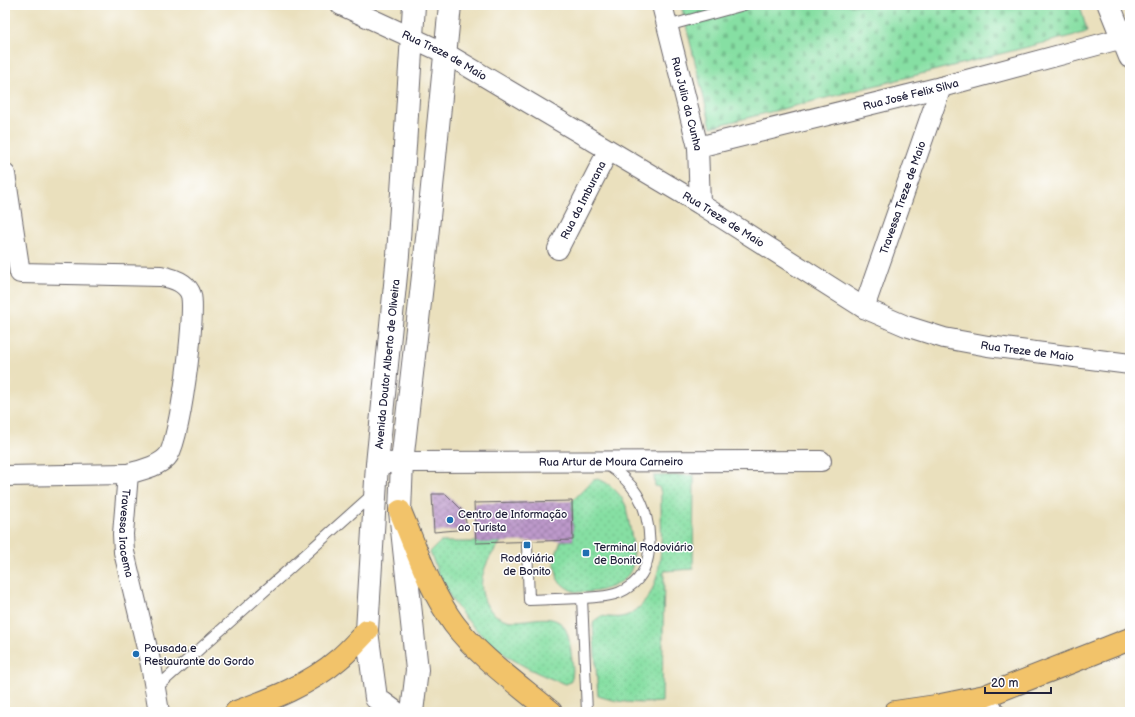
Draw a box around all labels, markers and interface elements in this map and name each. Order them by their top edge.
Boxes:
street label: Rua Treze de Maio [400,28,489,83]
street label: Rua Julio da Cunha [668,55,704,151]
street label: Rua José Felix Silva [861,77,960,113]
street label: Travessa Treze de Maio [877,139,929,256]
street label: Rua da Imburana [558,159,609,242]
street label: Rua Treze de Maio [680,189,767,250]
street label: Avenida Doutor Alberto de Oliveira [373,279,403,449]
street label: Rua Treze de Maio [979,339,1075,364]
street label: Rua Artur de Moura Carneiro [539,455,683,469]
street label: Travessa Iracema [116,488,136,579]
place label: Centro de Informação ao Turista [458,508,567,534]
marker: Centro de Informação ao Turista [445,515,455,525]
marker: Rodoviária de Bonito [522,540,532,550]
place label: Terminal Rodoviário de Bonito [594,541,693,567]
marker: Terminal Rodoviário de Bonito [581,548,591,558]
place label: Rodoviária de Bonito [500,552,554,578]
place label: Pousada e Restaurante do Gordo [144,642,254,668]
marker: Pousada e Restaurante do Gordo [131,649,141,659]
scale bar [985,669,1051,695]
text: 20 m [991,676,1018,691]

